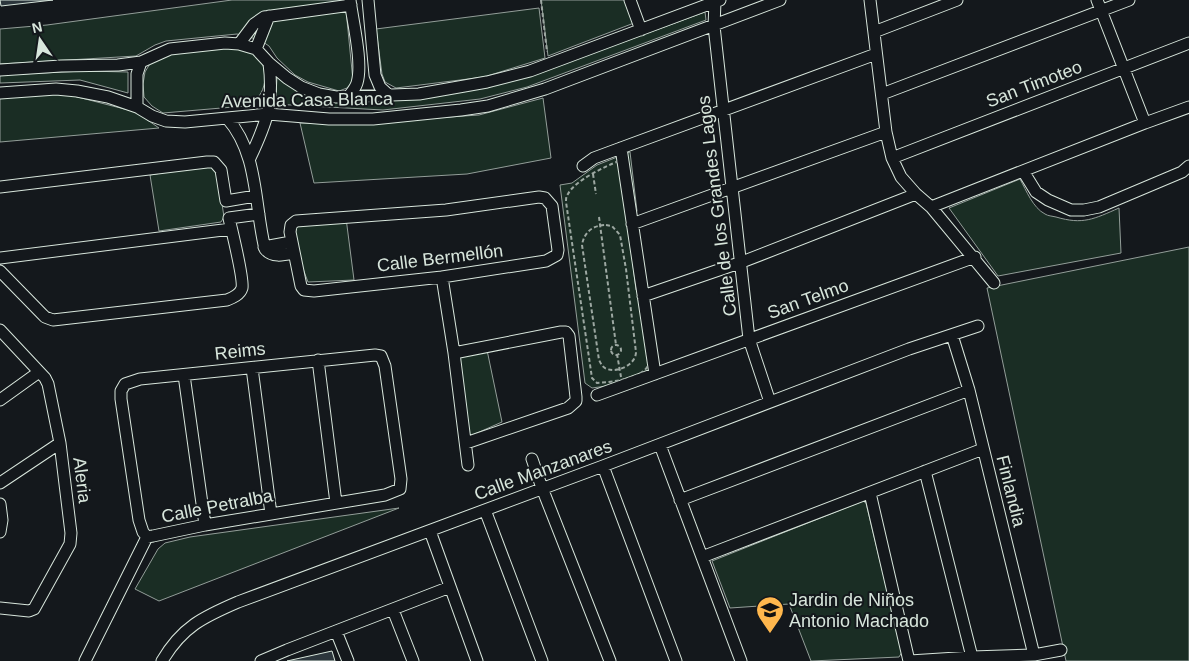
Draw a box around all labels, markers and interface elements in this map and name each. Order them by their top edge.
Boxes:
north arrow [15,15,65,65]
text: N [30,18,44,36]
street label: San Timoteo [983,57,1085,111]
street label: Avenida Casa Blanca [221,88,394,111]
street label: Calle de los Grandes Lagos [694,95,740,317]
street label: Calle Bermellón [376,240,504,276]
street label: San Telmo [765,275,851,323]
street label: Reims [214,338,266,364]
street label: Calle Manzanares [471,436,615,504]
street label: Finlandia [992,453,1030,530]
street label: Aleria [69,456,95,505]
street label: Calle Petralba [160,485,275,527]
place label: Jardin de Niños Antonio Machado [789,590,929,631]
school or university icon: Jardin de Niños Antonio Machado [755,595,785,634]

